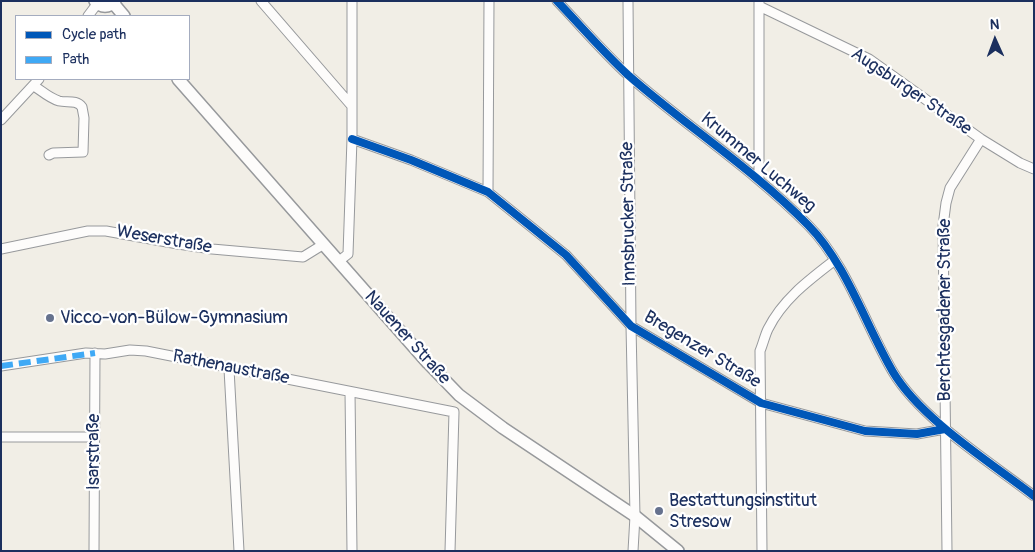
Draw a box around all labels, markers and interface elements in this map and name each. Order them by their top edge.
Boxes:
legend [15,15,190,80]
north arrow [970,15,1020,65]
text: N [989,16,999,33]
text: Cycle path [62,25,126,44]
street label: Augsburger Straße [847,44,975,140]
text: Path [62,50,89,69]
street label: Krummer Luchweg [696,108,820,218]
street label: Innsbrucker Straße [617,142,641,286]
street label: Berchtesgadener Straße [934,219,956,401]
street label: Weserstraße [115,221,213,259]
street label: Nauener Straße [359,287,455,389]
place label: Vicco-von-Bülow-Gymnasium [60,307,288,329]
street label: Bregenzer Straße [640,307,764,393]
marker: Vicco-von-Bülow-Gymnasium [44,312,56,324]
street label: Rathenaustraße [171,346,291,390]
street label: Isarstraße [83,414,105,490]
place label: Bestattungsinstitut Stresow [669,490,817,532]
marker: Bestattungsinstitut Stresow [653,505,665,517]

